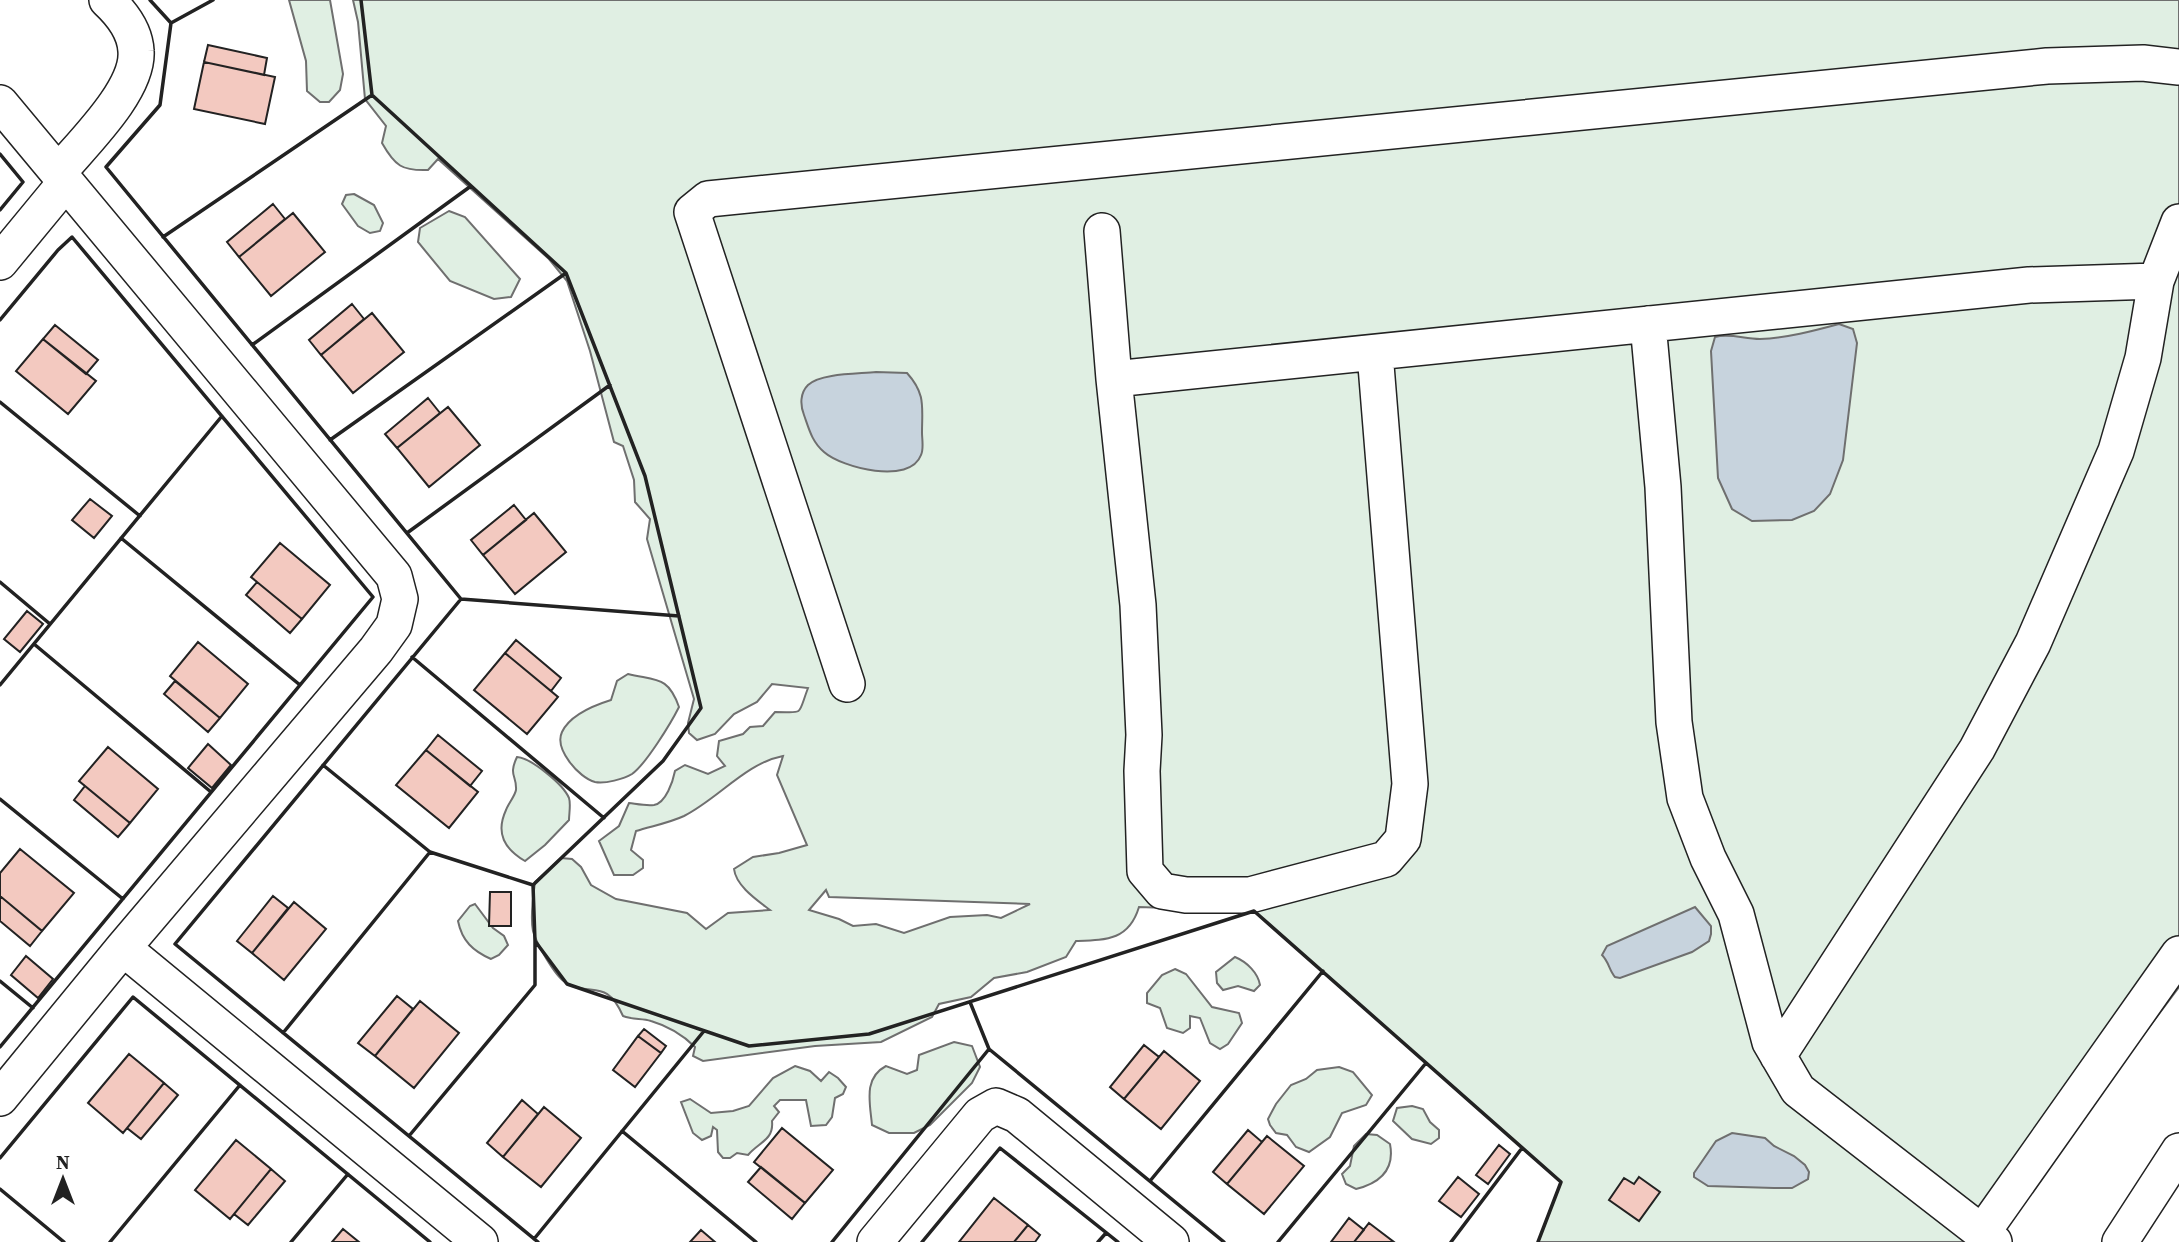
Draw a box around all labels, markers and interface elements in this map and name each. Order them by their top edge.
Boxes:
north arrow [28,1144,98,1214]
text: N [56,1149,70,1175]

